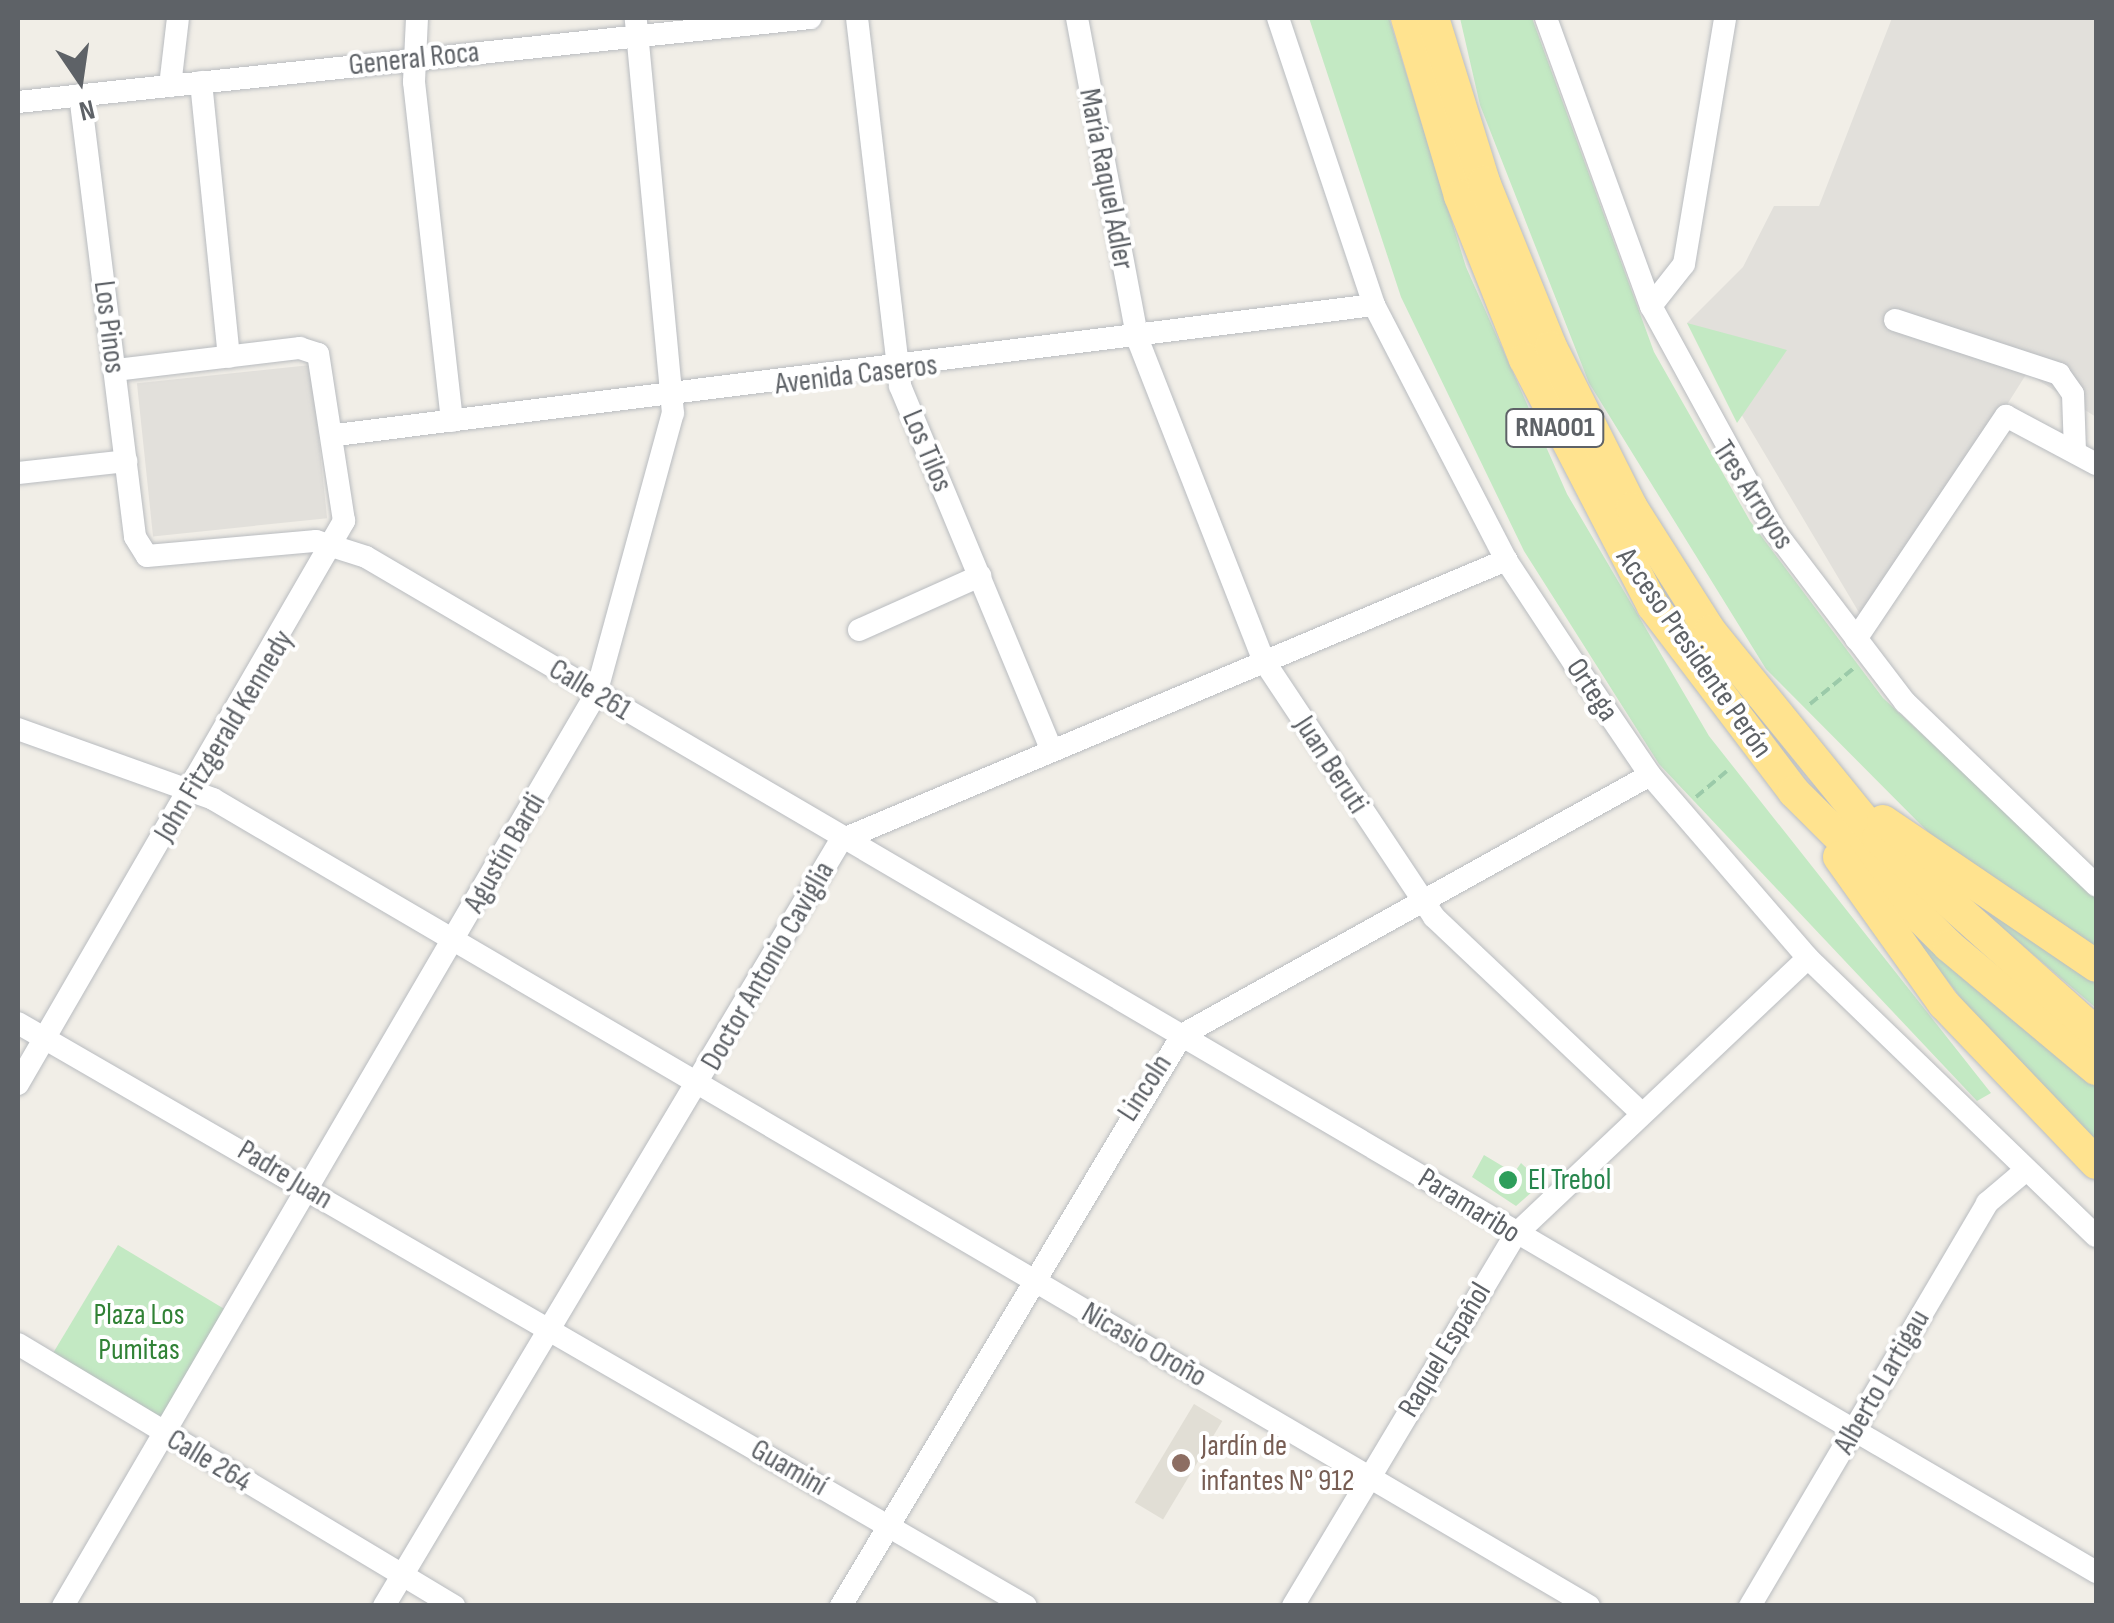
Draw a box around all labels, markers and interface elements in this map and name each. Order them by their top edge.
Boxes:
north arrow [30,30,130,130]
street label: General Roca [347,34,481,84]
street label: María Raquel Adler [1071,85,1141,273]
text: N [76,92,98,127]
street label: Los Pinos [85,279,133,375]
street label: Avenida Caseros [773,347,939,403]
street label: Los Tilos [894,405,960,497]
road number: RNA001 [1505,405,1605,451]
street label: Tres Arroyos [1705,434,1801,556]
street label: Acceso Presidente Perón [1608,541,1780,765]
street label: John Fitzgerald Kennedy [147,624,301,848]
street label: Calle 261 [542,652,638,728]
street label: Ortega [1558,652,1626,728]
street label: Juan Beruti [1286,709,1376,821]
street label: Agustín Bardi [456,787,554,919]
street label: Doctor Antonio Caviglia [694,855,842,1077]
street label: Lincoln [1110,1048,1180,1128]
street label: Padre Juan [231,1133,339,1217]
street label: Paramaribo [1411,1161,1527,1251]
place label: El Trebol [1528,1162,1611,1198]
marker: El Trebol [1497,1169,1519,1191]
street label: Raquel Español [1391,1276,1499,1424]
street label: Nicasio Oroño [1075,1295,1213,1395]
park label: Plaza Los Pumitas [94,1297,184,1368]
street label: Alberto Lartigau [1826,1304,1938,1460]
street label: Calle 264 [160,1422,258,1500]
place label: Jardín de infantes N° 912 [1201,1428,1354,1498]
street label: Guaminí [744,1432,834,1504]
marker: Jardín de infantes N° 912 [1170,1452,1192,1474]

